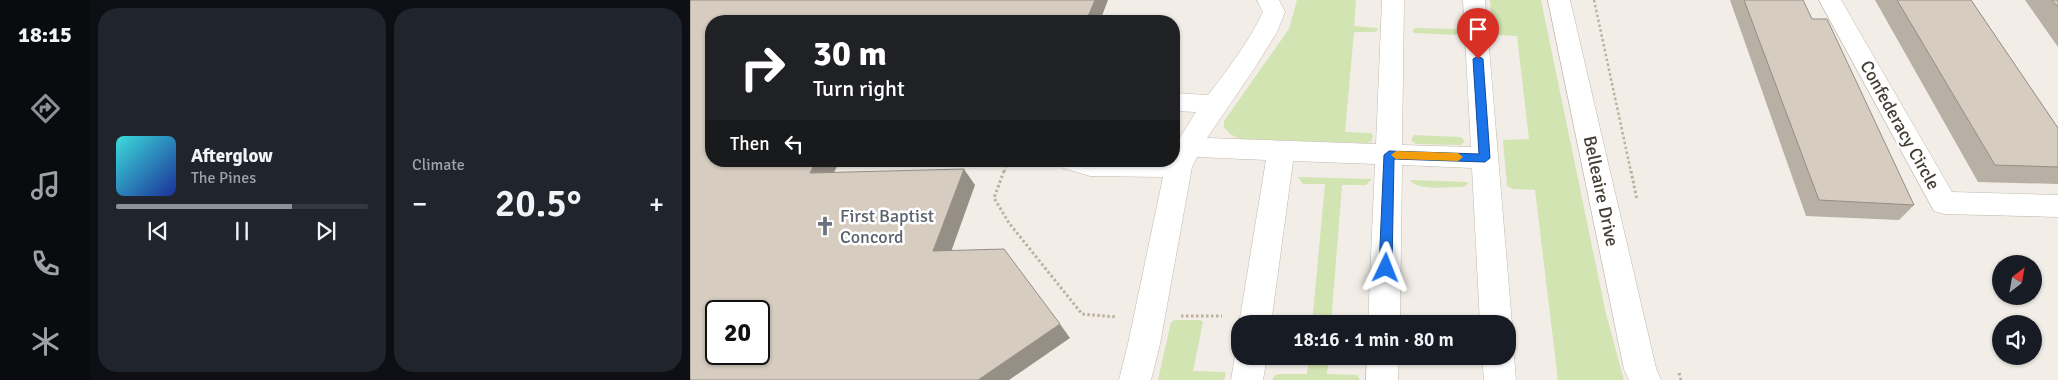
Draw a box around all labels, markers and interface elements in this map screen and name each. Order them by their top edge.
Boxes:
pin [1457,8,1499,59]
icon: arrive [1464,15,1492,43]
text: 18:15 [18,21,72,48]
text: 30 m [813,32,887,75]
icon: right [730,35,795,100]
street label: Confederacy Circle [1855,57,1945,193]
text: Turn right [813,75,905,102]
icon: directions [28,91,63,126]
icon: left [780,130,808,158]
text: Then [730,132,770,156]
street label: Belleaire Drive [1579,134,1623,248]
text: Afterglow [191,144,273,168]
text: Climate [412,155,465,175]
icon: music [28,168,63,203]
text: The Pines [191,168,256,188]
text: 20.5° [495,180,581,227]
text: − [412,187,427,221]
text: + [649,187,664,221]
place label: First Baptist Concord [840,205,934,248]
church icon: First Baptist Concord [814,215,836,237]
icon: previous [144,217,172,245]
icon: pause [228,217,256,245]
icon: next [312,217,340,245]
position arrow [1359,241,1411,293]
icon: phone [28,246,63,281]
north arrow [1992,255,2042,305]
map controls [1992,255,2042,365]
speed limit sign: 20 [705,300,770,365]
button: sound [1992,315,2042,365]
icon: climate [28,324,63,359]
text: 18:16 · 1 min · 80 m [1293,328,1454,352]

